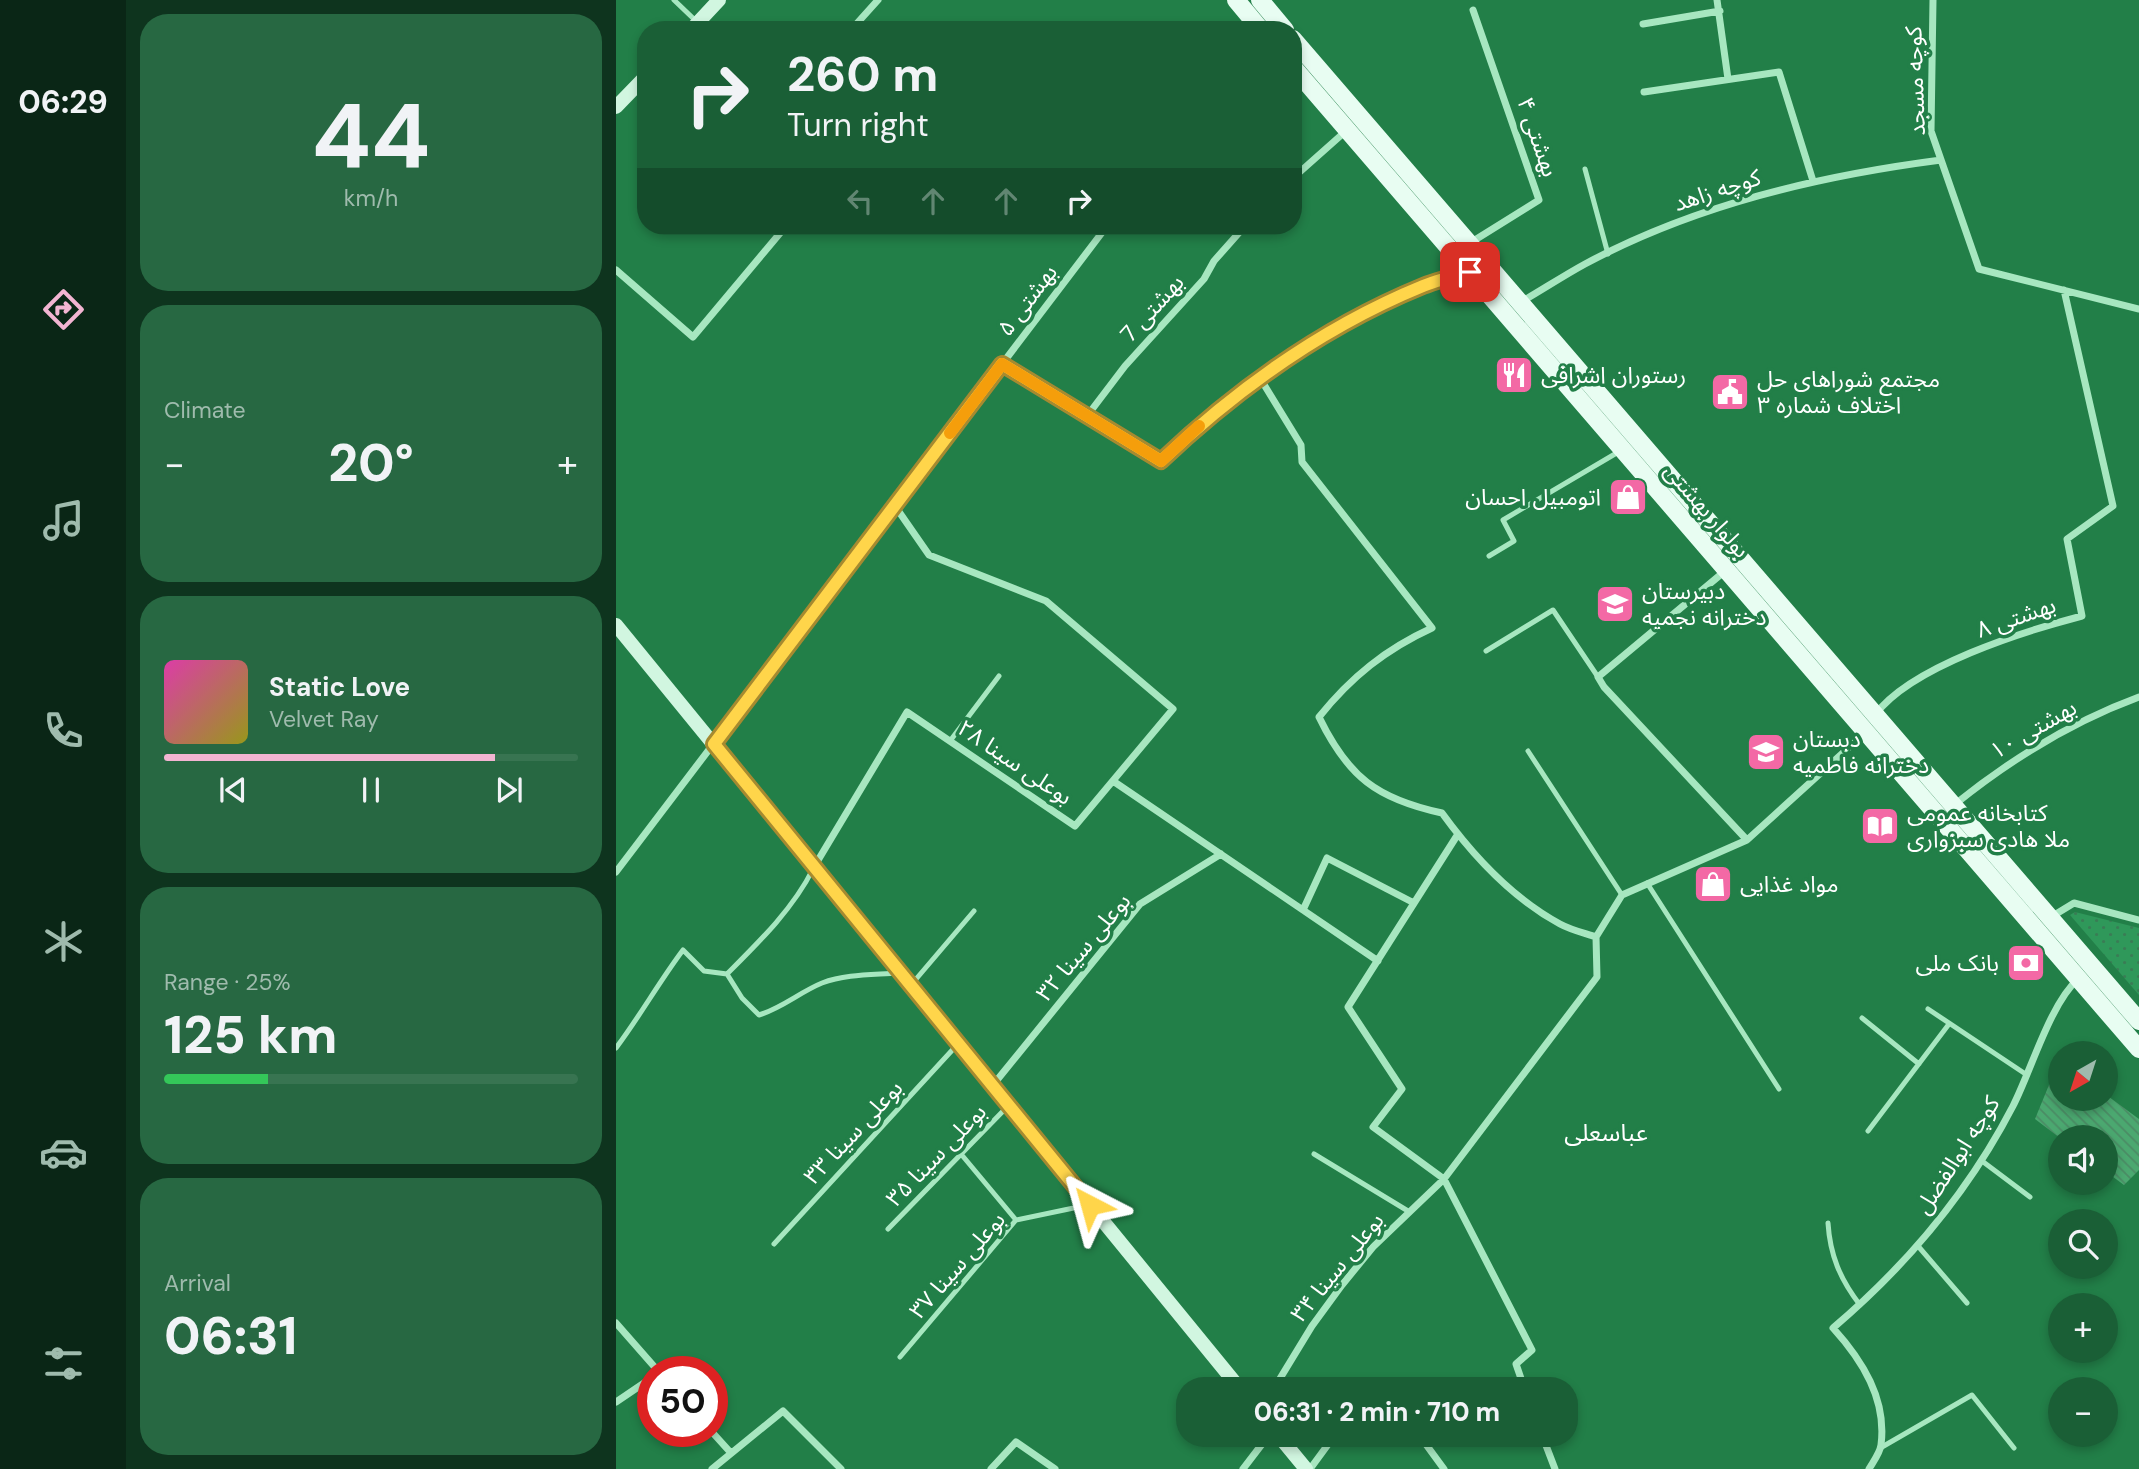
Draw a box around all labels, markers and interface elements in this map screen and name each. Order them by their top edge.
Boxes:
street label: کوچه مسجد [1898,25,1932,136]
text: 260 m [787,42,938,106]
icon: right [672,49,763,140]
text: 44 [312,78,430,196]
text: 06:29 [18,81,108,123]
street label: بهشتی ۴ [1510,93,1566,181]
text: Turn right [787,104,929,146]
street label: کوچه زاهد [1670,162,1765,218]
icon: left [841,182,879,220]
icon: ahead [914,182,952,220]
icon: ahead [987,182,1025,220]
icon: right [1060,182,1098,220]
text: km/h [344,183,398,213]
pin [1440,242,1500,302]
icon: arrive [1451,253,1489,291]
street label: بهشتی ۵ [990,258,1064,342]
street label: بهشتی 7 [1114,268,1190,348]
icon: directions [39,285,88,334]
restaurant icon: رستوران اشرافی [1493,354,1535,396]
place label: رستوران اشرافی [1541,360,1686,390]
place label: مجتمع شوراهای حل اختلاف شماره ۳ [1757,364,1940,420]
public building icon: مجتمع شوراهای حل اختلاف شماره ۳ [1709,371,1751,413]
text: Climate [164,395,246,425]
text: 20° [328,429,414,497]
text: − [164,439,185,489]
text: + [557,439,578,489]
street label: بولوار بهشتی [1657,456,1757,564]
shop icon: اتومبیل احسان [1607,476,1649,518]
place label: اتومبیل احسان [1465,482,1601,512]
icon: music [39,496,88,545]
place label: دبیرستان دخترانه نجمیه [1642,576,1766,632]
school or university icon: دبیرستان دخترانه نجمیه [1594,583,1636,625]
street label: بهشتی ۸ [1972,589,2060,645]
text: Static Love [269,670,410,704]
street label: بهشتی ۱۰ [1984,692,2082,766]
text: Velvet Ray [269,704,379,734]
icon: phone [39,706,88,755]
street label: بوعلی سینا ۲۸ [952,713,1078,811]
place label: دبستان دخترانه فاطمیه [1793,724,1929,780]
school or university icon: دبستان دخترانه فاطمیه [1745,731,1787,773]
icon: previous [214,771,252,809]
icon: pause [352,771,390,809]
icon: next [490,771,528,809]
place label: کتابخانه عمومی ملا هادی سبزواری [1907,798,2070,854]
library icon: کتابخانه عمومی ملا هادی سبزواری [1859,805,1901,847]
shop icon: مواد غذایی [1692,863,1734,905]
place label: مواد غذایی [1740,869,1839,899]
street label: بوعلی سینا ۳۲ [1029,887,1137,1007]
icon: climate [39,917,88,966]
bank icon: بانک ملی [2005,942,2047,984]
place label: بانک ملی [1915,948,1999,978]
text: Range · 25% [164,967,291,997]
text: 125 km [164,1001,337,1069]
north arrow [2048,1041,2118,1111]
map controls [2048,1041,2118,1447]
street label: بوعلی سینا ۳۳ [797,1073,909,1191]
street label: کوچه ابوالفضل [1908,1090,2007,1220]
street label: بوعلی سینا ۳۵ [879,1097,993,1213]
district label: عباسعلی [1564,1117,1648,1148]
button: sound [2048,1125,2118,1195]
icon: car [39,1128,88,1177]
position arrow [1053,1168,1127,1242]
street label: بوعلی سینا ۳۷ [902,1205,1012,1325]
street label: بوعلی سینا ۳۴ [1284,1206,1390,1328]
button: search [2048,1209,2118,1279]
text: Arrival [164,1268,231,1298]
button: + [2048,1293,2118,1363]
text: 06:31 [164,1302,298,1370]
icon: filters [39,1339,88,1388]
speed limit sign: 50 [637,1356,728,1447]
button: − [2048,1377,2118,1447]
text: 06:31 · 2 min · 710 m [1254,1395,1500,1429]

